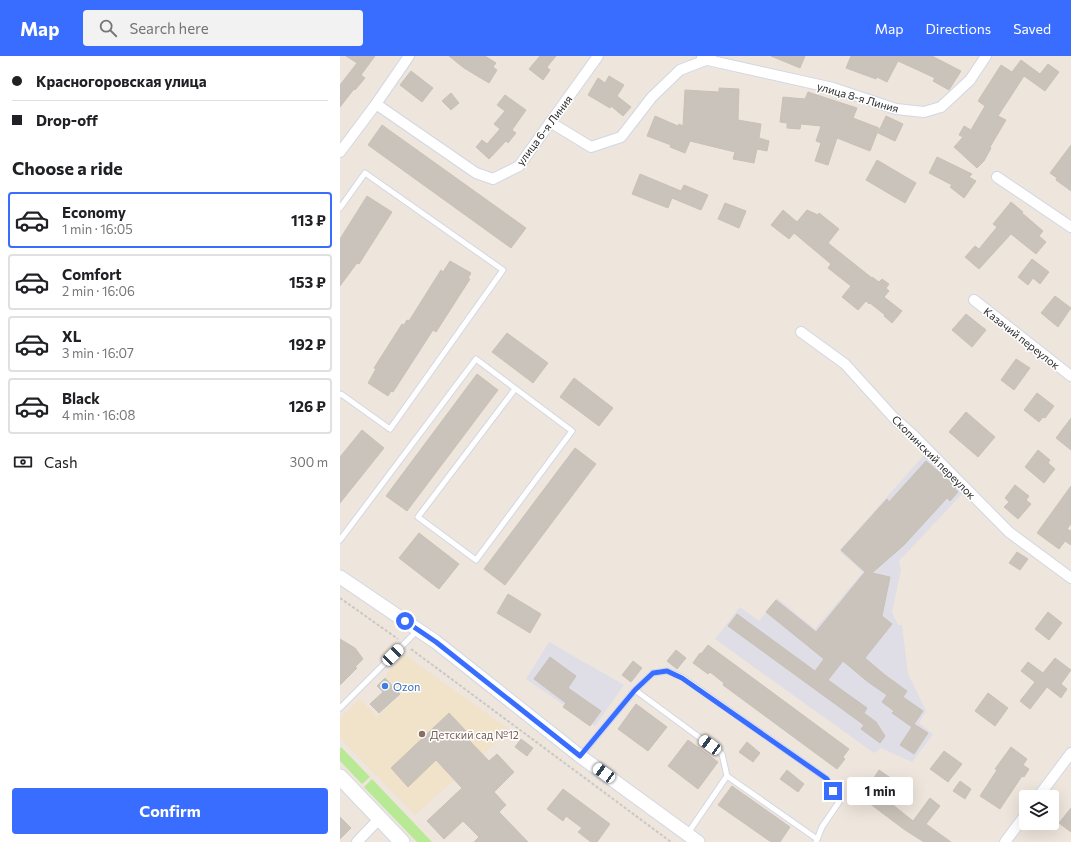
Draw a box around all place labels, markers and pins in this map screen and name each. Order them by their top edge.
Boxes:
place label: Ozon [393,680,420,693]
marker: Ozon [380,681,390,691]
place label: Детский сад №12 [430,728,519,741]
marker: Детский сад №12 [417,729,427,739]

